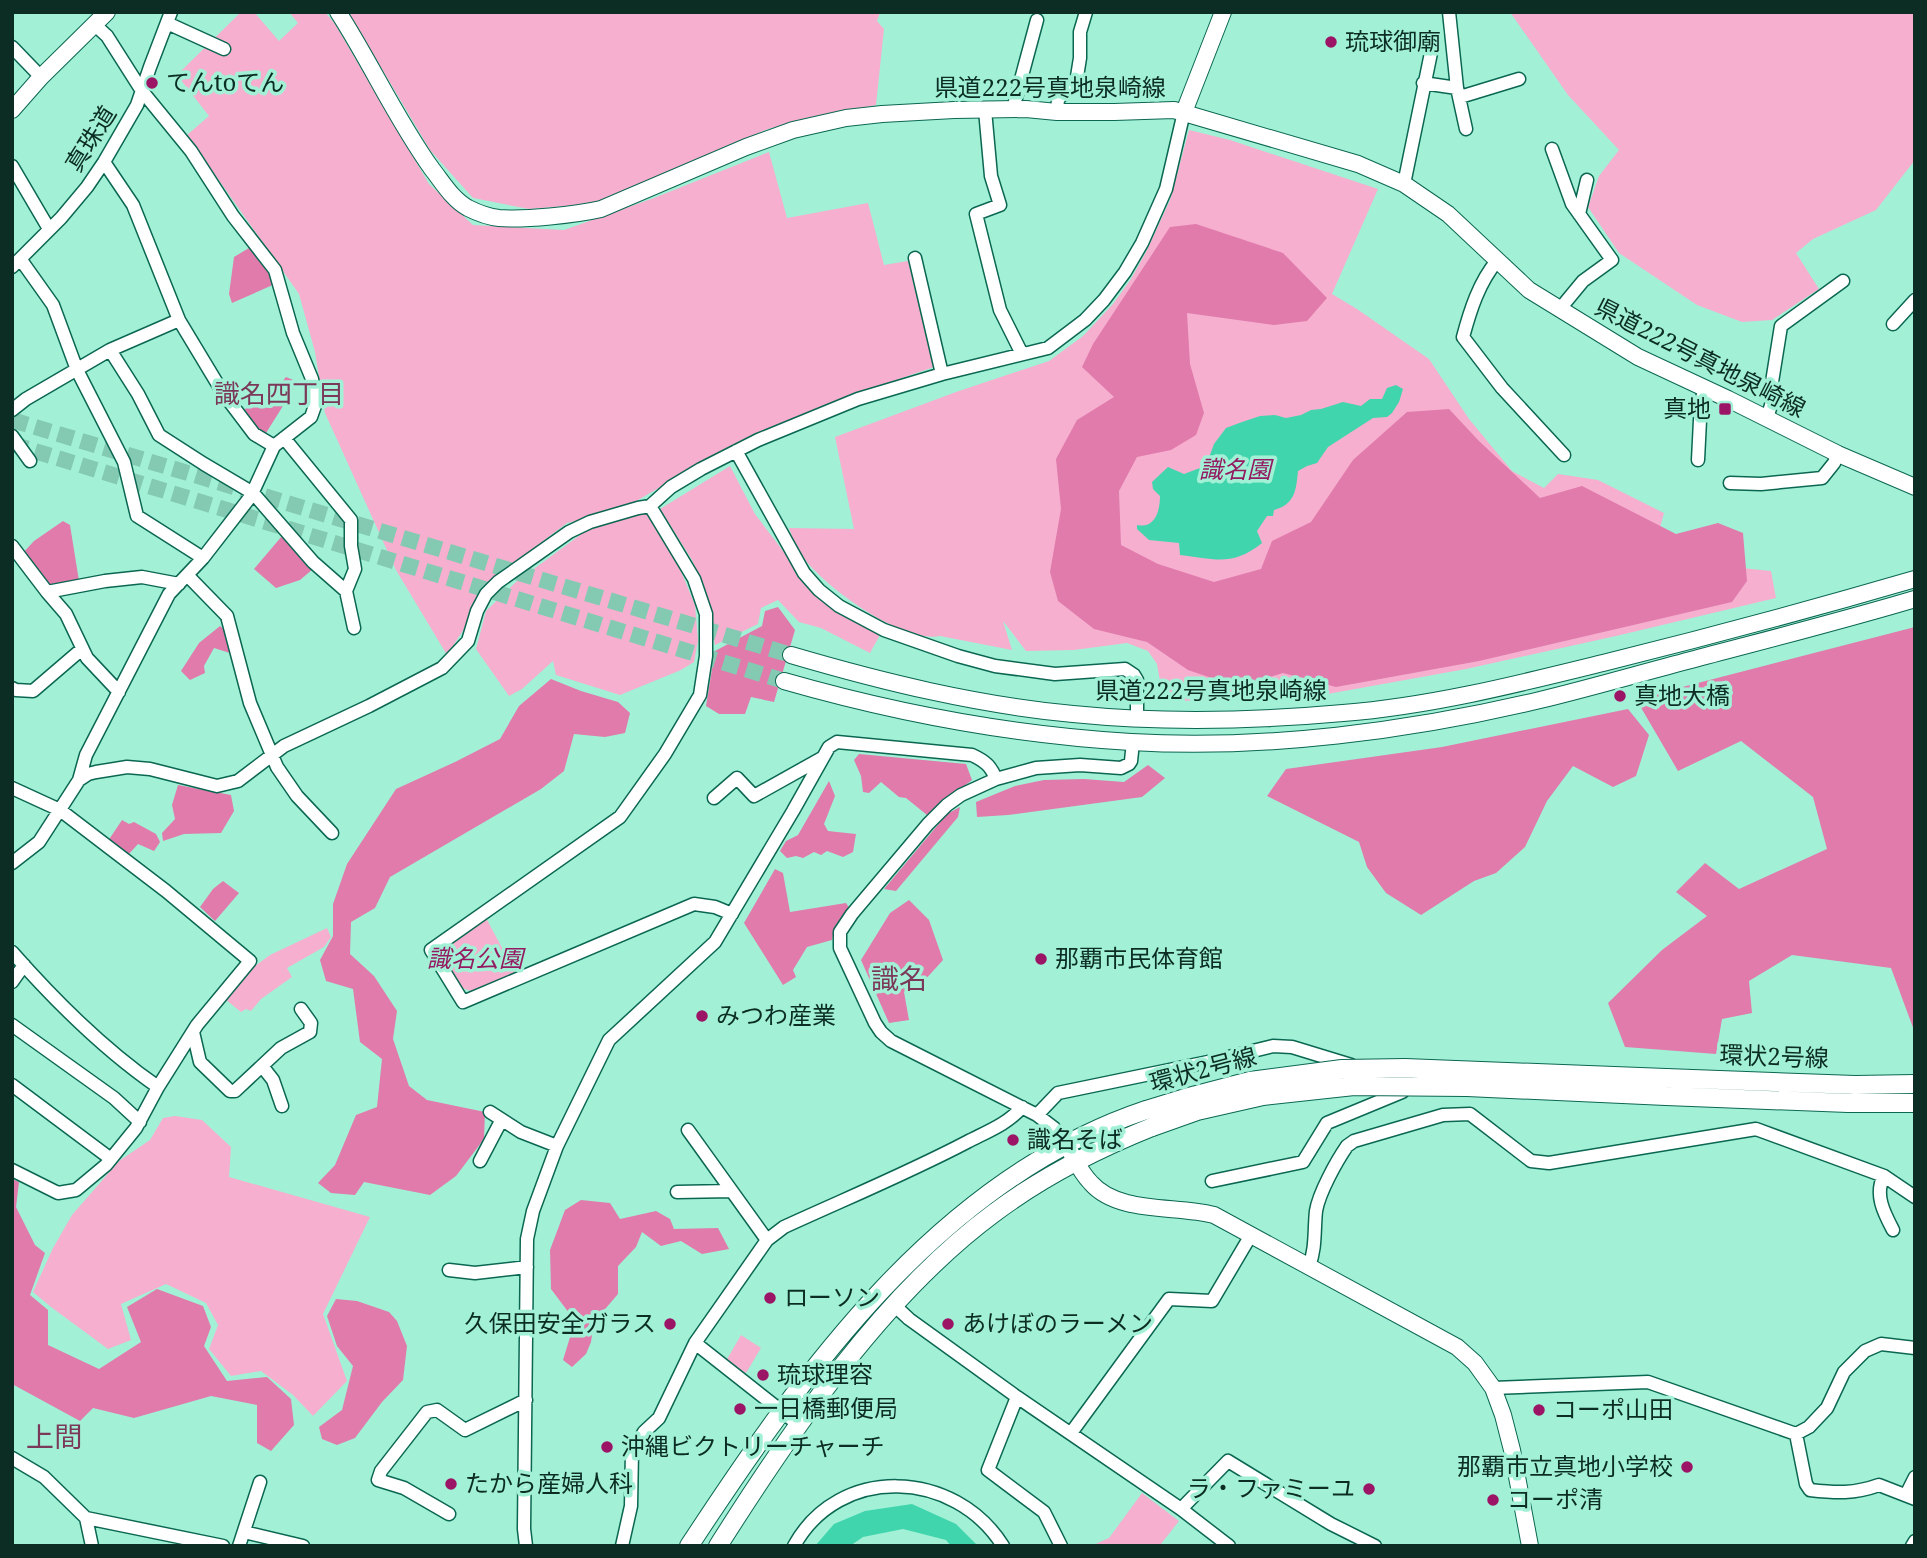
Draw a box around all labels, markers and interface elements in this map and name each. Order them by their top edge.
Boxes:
place label: 琉球御廟 [1345,24,1441,57]
marker: 琉球御廟 [1323,34,1339,50]
place label: てんtoてん [166,65,284,98]
street label: 県道222号真地泉崎線 [934,70,1166,103]
marker: てんtoてん [144,75,160,91]
street label: 真珠道 [57,99,123,177]
street label: 県道222号真地泉崎線 [1590,292,1810,424]
district label: 識名四丁目 [214,375,344,411]
place label: 真地 [1663,395,1711,423]
marker: 真地 [1717,401,1733,417]
park label: 識名園 [1199,452,1274,485]
street label: 県道222号真地泉崎線 [1095,673,1327,706]
place label: 真地大橋 [1634,678,1730,711]
marker: 真地大橋 [1612,688,1628,704]
park label: 識名公園 [427,941,526,974]
place label: 那覇市民体育館 [1055,941,1223,974]
marker: 那覇市民体育館 [1033,951,1049,967]
district label: 識名 [871,959,927,997]
place label: みつわ産業 [716,998,836,1031]
marker: みつわ産業 [694,1008,710,1024]
street label: 環状2号線 [1719,1037,1829,1074]
street label: 環状2号線 [1145,1038,1260,1099]
place label: 識名そば [1027,1122,1123,1155]
marker: 識名そば [1005,1132,1021,1148]
place label: ローソン [784,1280,880,1313]
marker: ローソン [762,1290,778,1306]
place label: 久保田安全ガラス [464,1306,656,1339]
place label: あけぼのラーメン [962,1306,1153,1339]
marker: 久保田安全ガラス [662,1316,678,1332]
marker: あけぼのラーメン [940,1316,956,1332]
place label: 琉球理容 [777,1357,873,1390]
marker: 琉球理容 [755,1367,771,1383]
place label: 一日橋郵便局 [754,1391,898,1424]
place label: コーポ山田 [1553,1392,1673,1425]
marker: 一日橋郵便局 [732,1401,748,1417]
marker: コーポ山田 [1531,1402,1547,1418]
district label: 上間 [26,1417,82,1455]
place label: 沖縄ビクトリーチャーチ [621,1429,885,1462]
marker: 沖縄ビクトリーチャーチ [599,1439,615,1455]
place label: 那覇市立真地小学校 [1457,1449,1673,1482]
marker: 那覇市立真地小学校 [1679,1459,1695,1475]
place label: たから産婦人科 [465,1466,633,1499]
place label: ラ・ファミーユ [1187,1471,1355,1504]
marker: たから産婦人科 [443,1476,459,1492]
marker: ラ・ファミーユ [1361,1481,1377,1497]
place label: コーポ清 [1507,1482,1603,1515]
marker: コーポ清 [1485,1492,1501,1508]

